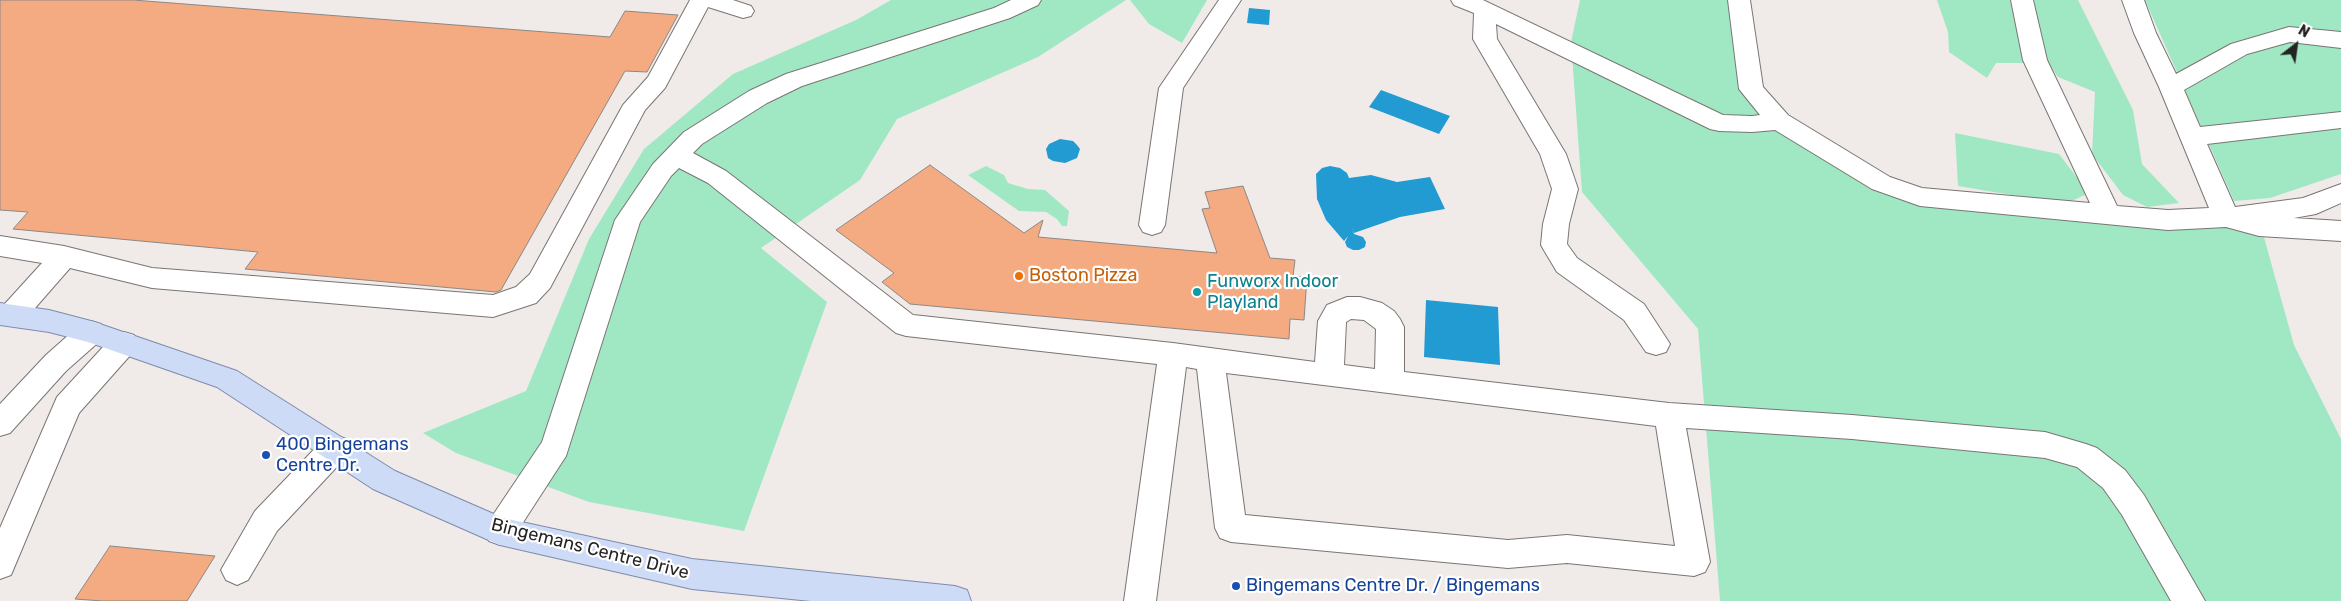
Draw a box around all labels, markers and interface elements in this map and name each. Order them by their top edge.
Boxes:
north arrow [2271,20,2321,70]
text: N [2295,22,2312,41]
place label: Boston Pizza [1029,265,1137,287]
marker: Boston Pizza [1013,270,1025,282]
place label: Funworx Indoor Playland [1207,271,1338,314]
marker: Funworx Indoor Playland [1191,286,1203,298]
place label: 400 Bingemans Centre Dr. [276,434,409,476]
marker: 400 Bingemans Centre Dr. [260,449,272,461]
street label: Bingemans Centre Drive [489,514,691,584]
place label: Bingemans Centre Dr. / Bingemans [1246,575,1540,597]
marker: Bingemans Centre Dr. / Bingemans [1230,580,1242,592]

